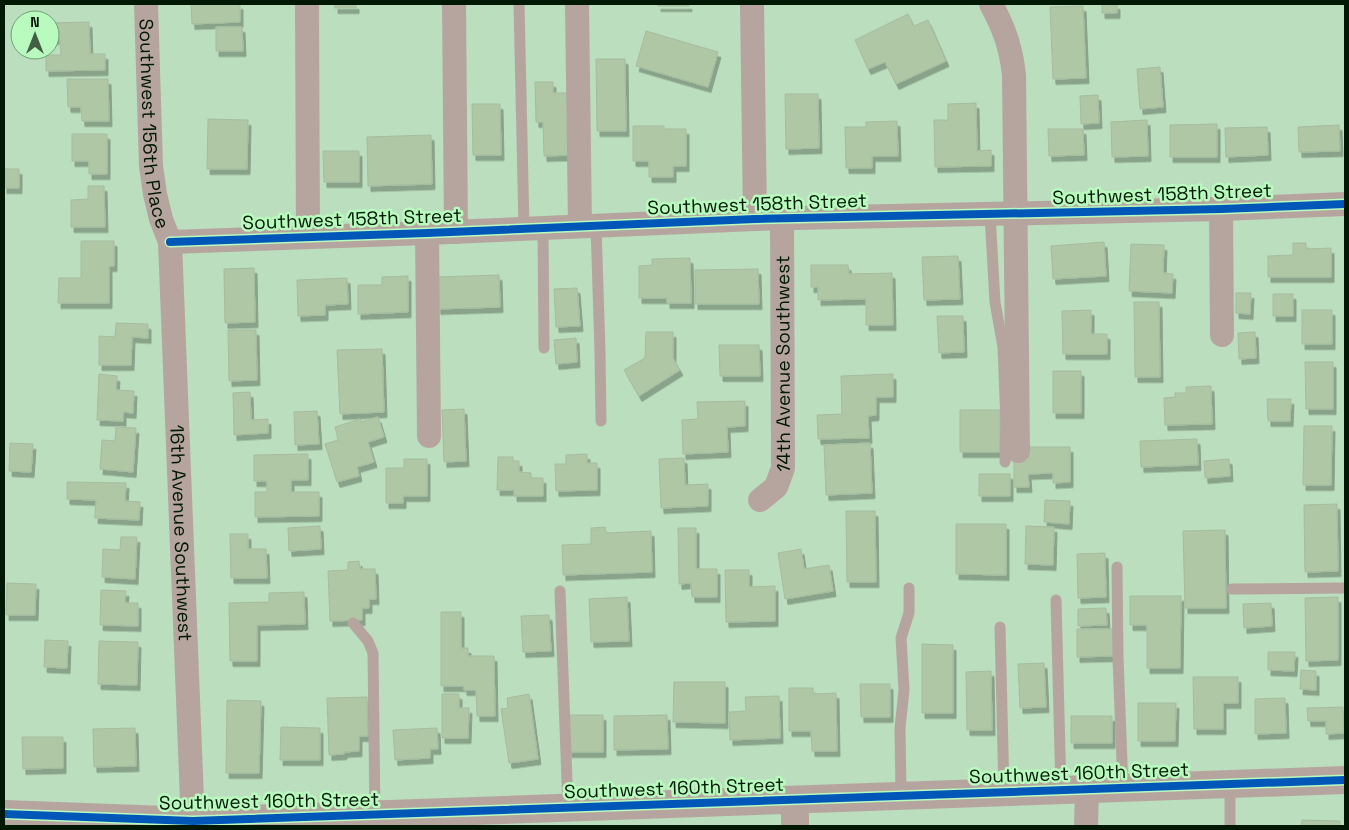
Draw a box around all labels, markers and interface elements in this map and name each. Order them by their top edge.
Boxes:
north arrow [10,10,60,60]
text: N [30,13,40,31]
street label: Southwest 156th Place [134,18,176,232]
street label: Southwest 158th Street [1052,178,1272,210]
street label: Southwest 158th Street [647,188,867,220]
street label: Southwest 158th Street [242,203,462,235]
street label: 14th Avenue Southwest [770,255,796,476]
street label: 16th Avenue Southwest [165,424,198,642]
street label: Southwest 160th Street [969,757,1189,789]
street label: Southwest 160th Street [564,772,784,804]
street label: Southwest 160th Street [159,787,379,815]

